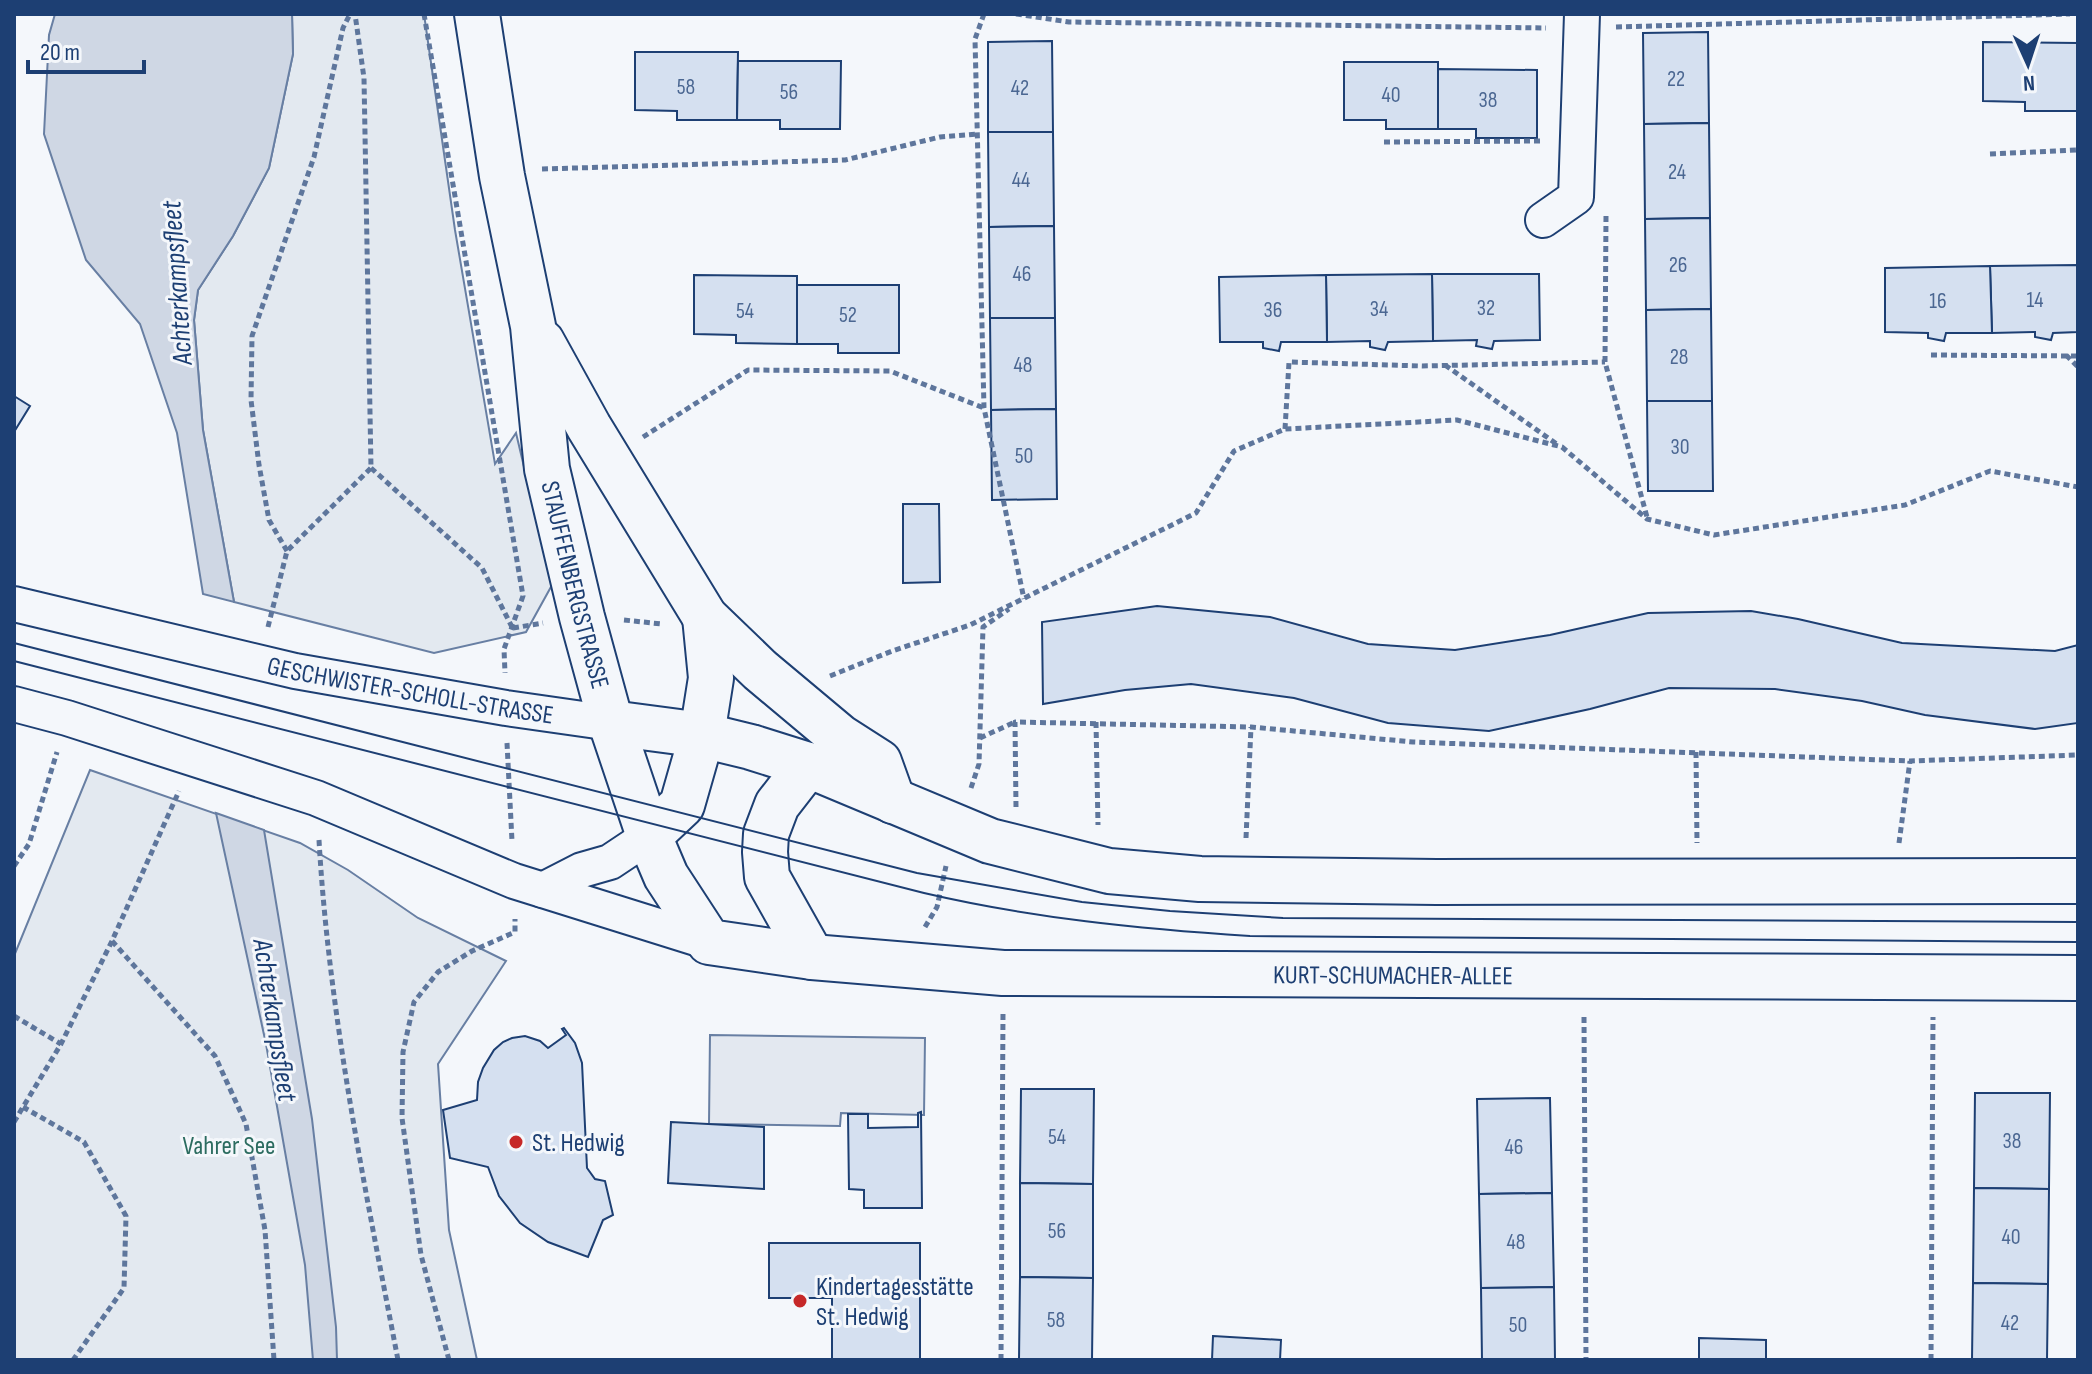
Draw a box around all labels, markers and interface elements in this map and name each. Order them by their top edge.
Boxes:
scale bar [28,24,144,74]
north arrow [1988,24,2068,104]
text: 20 m [40,38,80,67]
house number: 22 [1667,66,1685,93]
text: N [2022,69,2036,96]
house number: 58 [677,74,695,101]
house number: 42 [1011,75,1029,102]
house number: 56 [780,79,798,106]
house number: 40 [1381,82,1401,109]
house number: 38 [1479,87,1497,114]
house number: 24 [1668,159,1686,186]
house number: 44 [1012,167,1030,194]
water label: Achterkampsfleet [155,199,200,367]
house number: 26 [1669,252,1687,279]
house number: 46 [1013,261,1031,288]
house number: 14 [2027,287,2043,314]
house number: 16 [1929,288,1947,315]
house number: 32 [1477,295,1495,322]
house number: 34 [1370,296,1388,323]
house number: 36 [1264,297,1282,324]
house number: 54 [736,298,754,325]
house number: 52 [839,302,857,329]
house number: 28 [1670,344,1688,371]
house number: 48 [1014,352,1032,379]
house number: 30 [1670,434,1690,461]
house number: 50 [1015,443,1033,470]
street label: STAUFFENBERGSTRASSE [533,478,615,692]
street label: GESCHWISTER-SCHOLL-STRASSE [264,651,555,732]
water label: Achterkampsfleet [245,936,304,1104]
street label: KURT-SCHUMACHER-ALLEE [1273,960,1513,992]
house number: 54 [1048,1124,1066,1151]
place label: St. Hedwig [532,1128,625,1159]
house number: 38 [2003,1128,2021,1155]
park label: Vahrer See [182,1131,276,1162]
marker: St. Hedwig [507,1133,525,1151]
house number: 46 [1505,1134,1523,1161]
house number: 56 [1048,1218,1066,1245]
house number: 40 [2001,1224,2021,1251]
house number: 48 [1507,1229,1525,1256]
place label: Kindertagesstätte St. Hedwig [816,1272,974,1333]
marker: Kindertagesstätte St. Hedwig [791,1292,809,1310]
house number: 58 [1047,1307,1065,1334]
house number: 42 [2001,1310,2019,1337]
house number: 50 [1509,1312,1527,1339]

